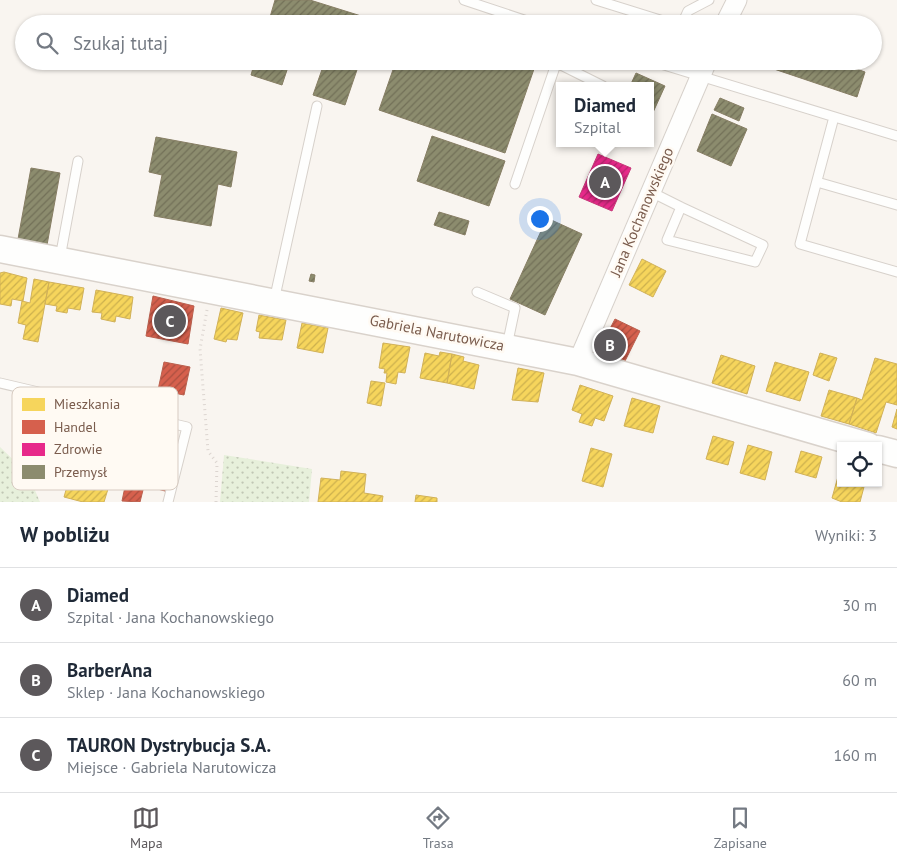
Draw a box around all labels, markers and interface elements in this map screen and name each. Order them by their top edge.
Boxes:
search box [15,15,882,70]
icon: search [33,29,61,57]
text: Szukaj tutaj [73,31,168,55]
popup [556,82,654,147]
text: Diamed [574,93,636,117]
text: Szpital [574,117,621,137]
street label: Jana Kochanowskiego [605,144,677,280]
pin: A [589,163,621,201]
your location [527,206,553,232]
pin: C [154,302,186,340]
street label: Gabriela Narutowicza [368,310,506,355]
pin: B [594,326,626,364]
legend [12,387,178,490]
text: Mieszkania [54,395,120,413]
text: Handel [54,418,97,436]
text: Zdrowie [54,440,102,458]
map controls [837,442,882,487]
button: locate [837,442,882,487]
text: Przemysł [54,463,107,481]
text: W pobliżu [20,521,109,548]
text: Wyniki: 3 [815,525,877,545]
text: Diamed [67,583,129,607]
text: A [31,595,41,615]
text: 30 m [842,595,877,615]
text: Szpital · Jana Kochanowskiego [67,607,274,627]
text: BarberAna [67,658,152,682]
text: B [31,670,41,690]
text: 60 m [842,670,877,690]
text: Sklep · Jana Kochanowskiego [67,682,265,702]
text: TAURON Dystrybucja S.A. [67,733,271,757]
text: C [32,745,40,765]
text: 160 m [834,745,877,765]
text: Miejsce · Gabriela Narutowicza [67,757,277,777]
tab: Mapa [130,804,163,852]
tab: Trasa [423,804,454,852]
tab: Zapisane [714,804,767,852]

